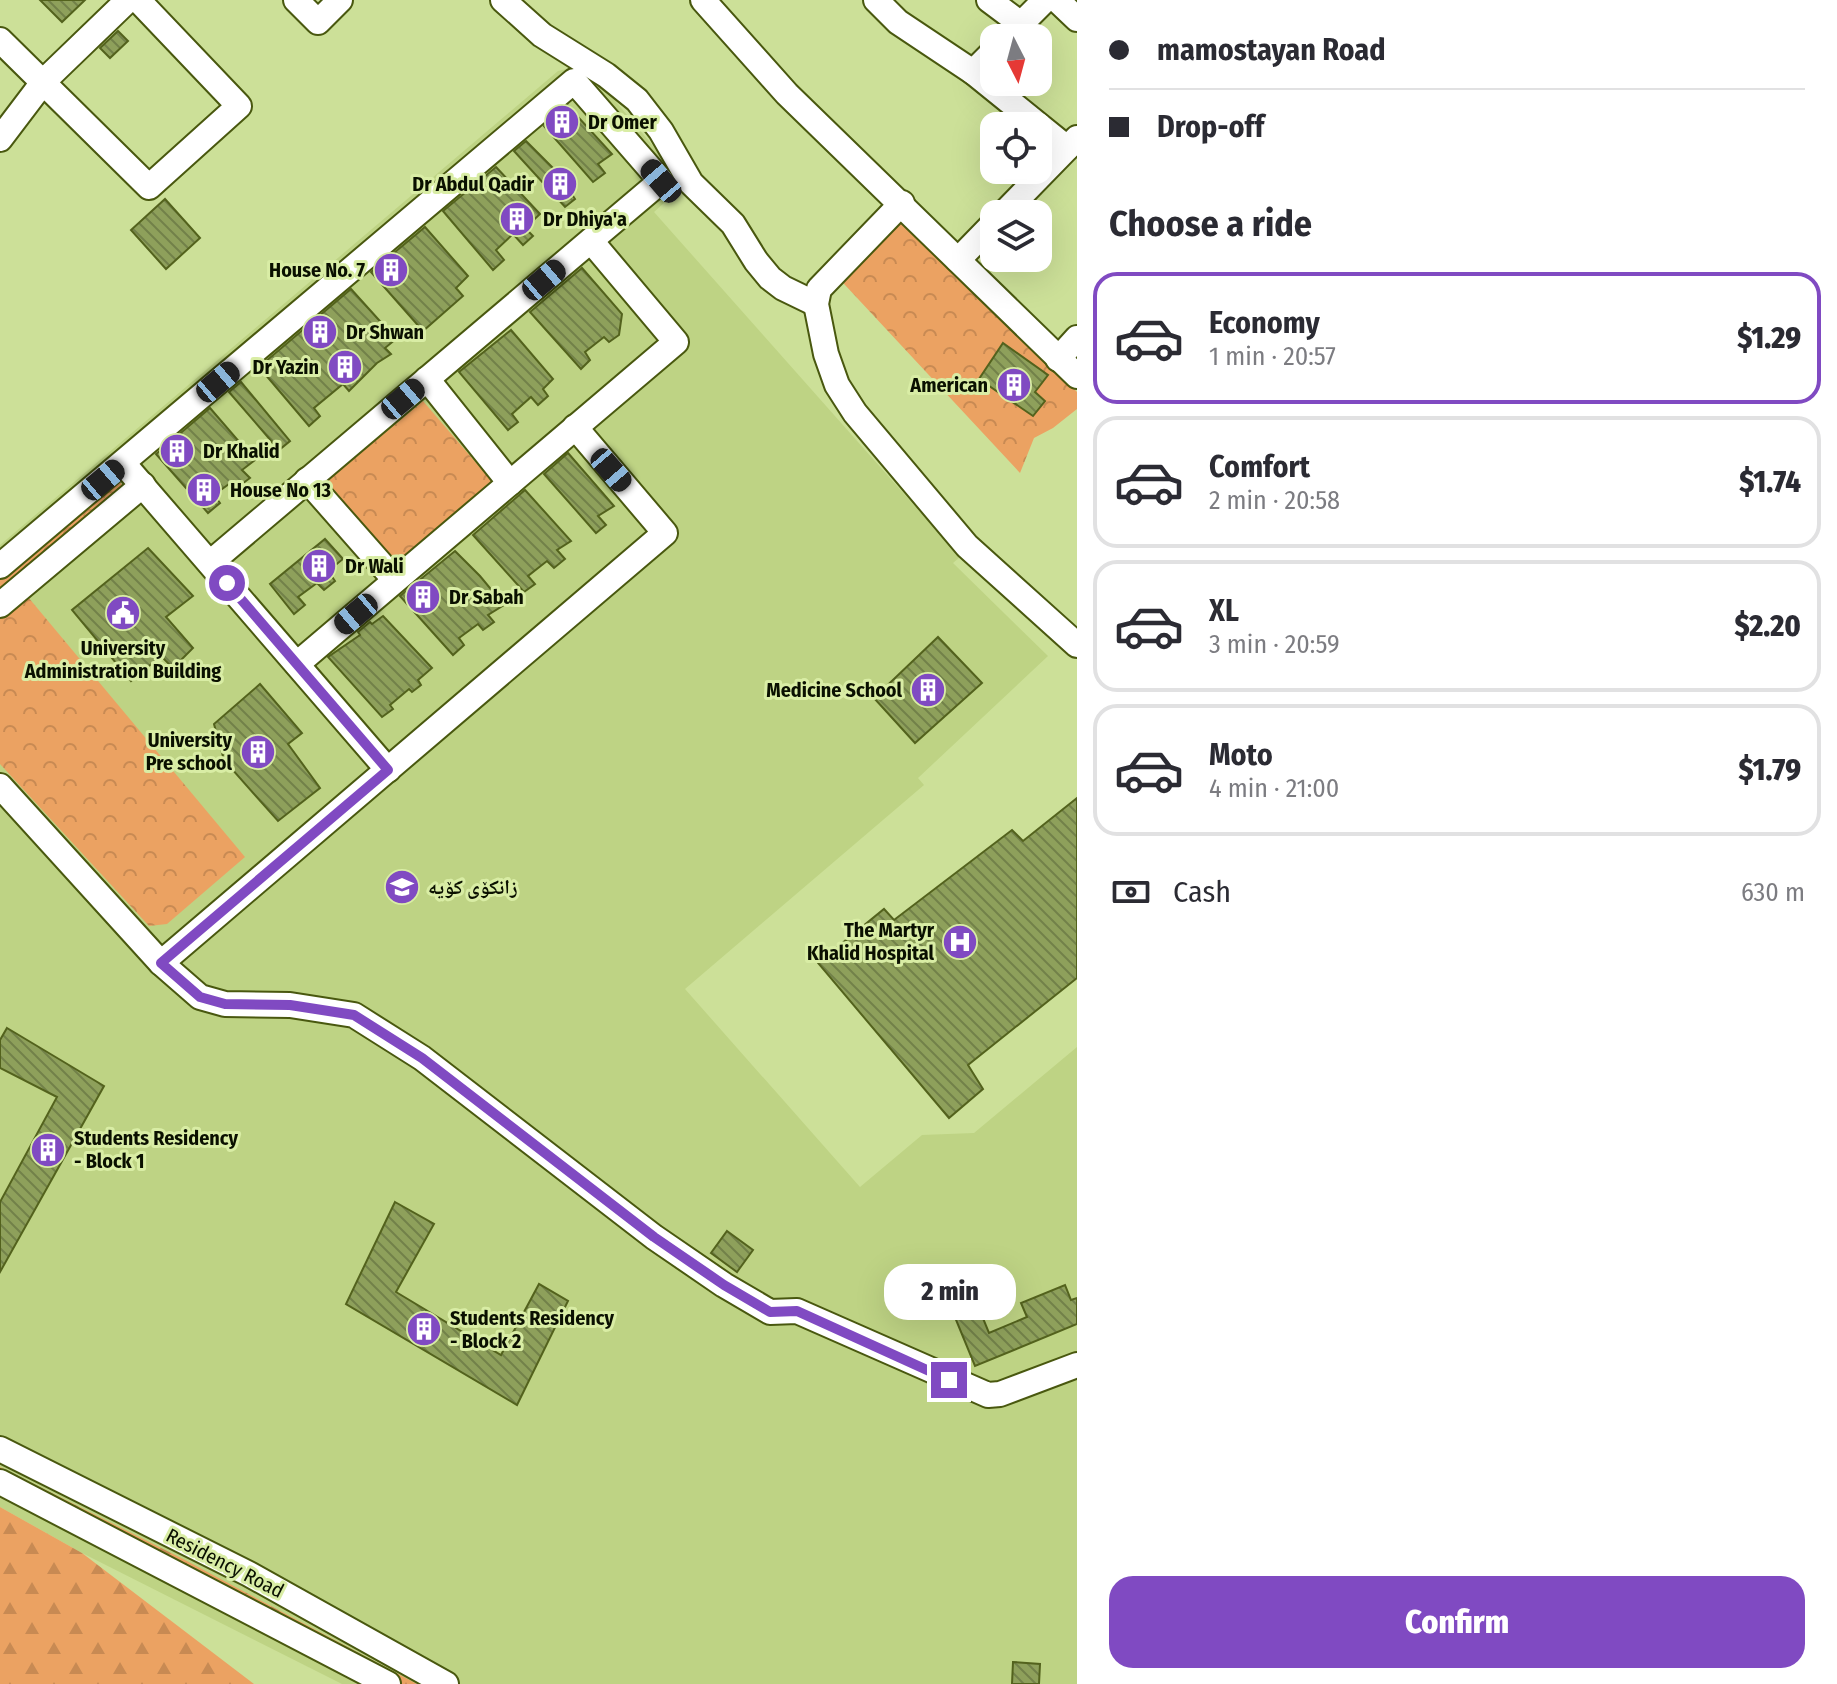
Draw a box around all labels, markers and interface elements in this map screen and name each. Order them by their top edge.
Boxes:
north arrow [980,24,1052,96]
map controls [980,24,1052,272]
text: mamostayan Road [1157,32,1386,68]
building icon: Dr Omer [543,103,581,141]
text: Drop-off [1157,109,1264,145]
place label: Dr Omer [588,110,657,134]
button: locate [980,112,1052,184]
car [636,155,686,207]
building icon: Dr Abdul Qadir [541,165,579,203]
place label: Dr Abdul Qadir [412,172,535,196]
building icon: Dr Dhiya'a [498,200,536,238]
button: layers [980,200,1052,272]
text: Choose a ride [1109,202,1312,246]
place label: Dr Dhiya'a [543,207,627,231]
building icon: House No. 7 [372,251,410,289]
car [518,255,570,305]
place label: House No. 7 [269,258,365,282]
icon: car [1113,302,1185,374]
text: Economy [1209,305,1320,341]
building icon: Dr Shwan [301,313,339,351]
place label: Dr Shwan [346,320,424,344]
text: $1.29 [1737,320,1801,356]
text: 1 min · 20:57 [1209,341,1336,372]
building icon: Dr Yazin [326,348,364,386]
place label: Dr Yazin [253,355,319,379]
car [192,357,244,407]
building icon: American [995,366,1033,404]
place label: American [909,373,988,397]
car [377,374,429,424]
building icon: Dr Khalid [158,432,196,470]
place label: Dr Khalid [203,439,280,463]
car [586,444,636,496]
icon: car [1113,446,1185,518]
text: Comfort [1209,449,1310,485]
car [77,455,129,505]
text: $1.74 [1739,464,1801,500]
building icon: House No 13 [185,471,223,509]
place label: House No 13 [230,478,331,502]
text: 2 min · 20:58 [1209,485,1340,516]
building icon: Dr Wali [300,547,338,585]
place label: Dr Wali [345,554,404,578]
route start [209,565,245,601]
building icon: Dr Sabah [404,578,442,616]
place label: Dr Sabah [449,585,524,609]
car [330,589,382,639]
icon: car [1113,590,1185,662]
text: XL [1209,593,1239,629]
public building icon: University Administration Building [104,594,142,632]
text: $2.20 [1734,608,1801,644]
text: 3 min · 20:59 [1209,629,1340,660]
place label: University Administration Building [24,636,221,683]
building icon: Medicine School [909,671,947,709]
place label: Medicine School [766,678,903,702]
place label: University Pre school [146,728,233,775]
building icon: University Pre school [239,733,277,771]
icon: car [1113,734,1185,806]
text: Moto [1209,737,1273,773]
text: $1.79 [1738,752,1801,788]
text: 4 min · 21:00 [1209,773,1339,804]
school or university icon: زانکۆی کۆیە [383,868,421,906]
icon: cash [1109,870,1153,914]
text: Cash [1173,874,1231,910]
place label: زانکۆی کۆیە [428,875,518,899]
text: 630 m [1741,877,1805,908]
place label: The Martyr Khalid Hospital [807,918,935,965]
hospital icon: The Martyr Khalid Hospital [941,923,979,961]
place label: Students Residency - Block 1 [74,1126,239,1173]
building icon: Students Residency - Block 1 [29,1131,67,1169]
callout: 2 min [883,1264,1015,1320]
text: 2 min [921,1276,979,1307]
place label: Students Residency - Block 2 [450,1306,615,1353]
building icon: Students Residency - Block 2 [405,1310,443,1348]
route end [931,1362,967,1398]
street label: Residency Road [162,1523,288,1603]
button: Confirm [1109,1576,1805,1668]

